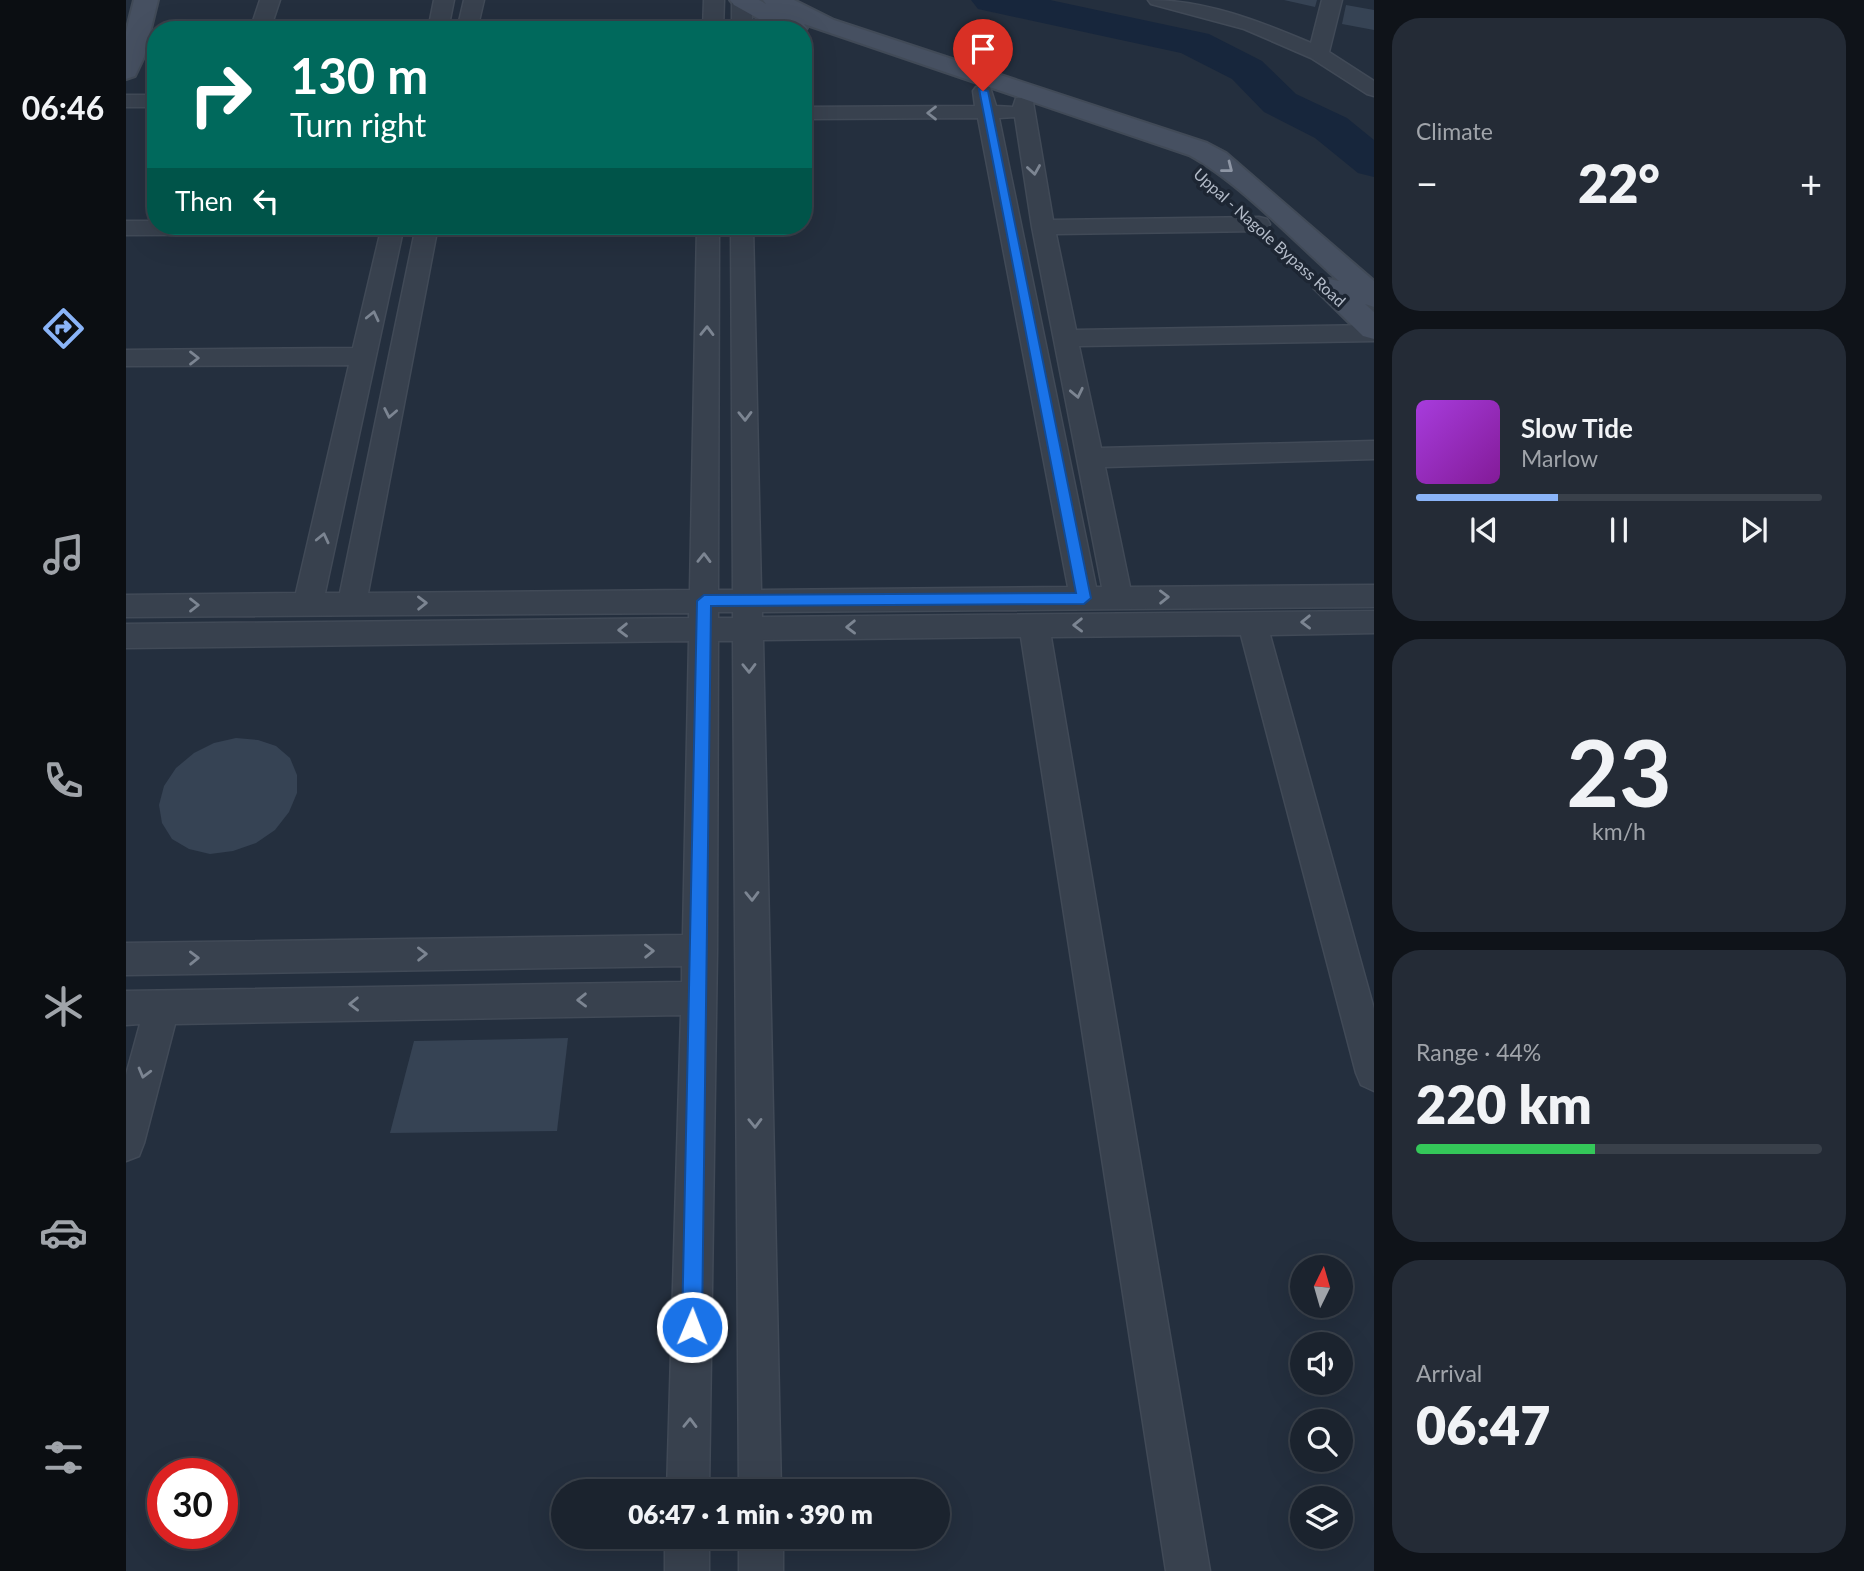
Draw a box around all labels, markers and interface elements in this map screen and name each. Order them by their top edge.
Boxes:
pin [953,19,1013,91]
icon: arrive [964,30,1002,68]
text: 130 m [290,46,428,104]
icon: right [175,49,266,140]
text: 06:46 [22,88,104,127]
text: Turn right [290,105,426,144]
one-way arrow [926,105,937,121]
text: Climate [1416,117,1493,145]
text: 22° [1578,152,1660,214]
one-way arrow [1220,160,1233,173]
text: − [1416,160,1438,206]
text: + [1800,160,1822,206]
one-way arrow [1026,164,1041,176]
street label: Uppal - Nagole Bypass Road [1190,164,1350,310]
icon: left [247,182,285,220]
text: Then [175,185,233,217]
icon: directions [39,304,88,353]
one-way arrow [365,310,379,322]
one-way arrow [699,325,715,336]
one-way arrow [189,350,200,366]
one-way arrow [1068,387,1083,399]
one-way arrow [383,407,398,419]
one-way arrow [737,412,753,422]
text: Slow Tide [1521,412,1633,444]
text: Marlow [1521,444,1598,472]
icon: previous [1465,511,1503,549]
icon: pause [1600,511,1638,549]
icon: next [1735,511,1773,549]
icon: music [39,530,88,579]
one-way arrow [314,532,329,544]
one-way arrow [696,553,712,563]
one-way arrow [1158,590,1169,605]
one-way arrow [417,595,427,611]
one-way arrow [189,597,200,613]
one-way arrow [1300,614,1311,630]
one-way arrow [1073,617,1083,633]
one-way arrow [845,619,856,635]
one-way arrow [618,622,628,638]
one-way arrow [741,663,756,674]
text: 23 [1566,717,1672,826]
icon: phone [39,756,88,805]
text: km/h [1592,817,1646,845]
one-way arrow [744,891,760,902]
one-way arrow [644,943,655,959]
one-way arrow [417,946,427,962]
one-way arrow [189,950,200,966]
icon: climate [39,982,88,1031]
one-way arrow [576,992,587,1008]
one-way arrow [349,996,359,1012]
text: Range · 44% [1416,1038,1541,1066]
one-way arrow [138,1067,153,1079]
text: 220 km [1416,1073,1592,1135]
one-way arrow [747,1119,763,1129]
icon: car [39,1208,88,1257]
north arrow [1290,1255,1353,1318]
map controls [1290,1255,1353,1549]
position arrow [655,1290,729,1364]
button: sound [1290,1332,1353,1395]
text: Arrival [1416,1359,1482,1387]
text: 06:47 [1416,1394,1550,1456]
button: search [1290,1409,1353,1472]
one-way arrow [682,1417,697,1428]
icon: filters [39,1433,88,1482]
speed limit sign: 30 [147,1458,238,1549]
button: layers [1290,1486,1353,1549]
text: 06:47 · 1 min · 390 m [628,1498,873,1530]

